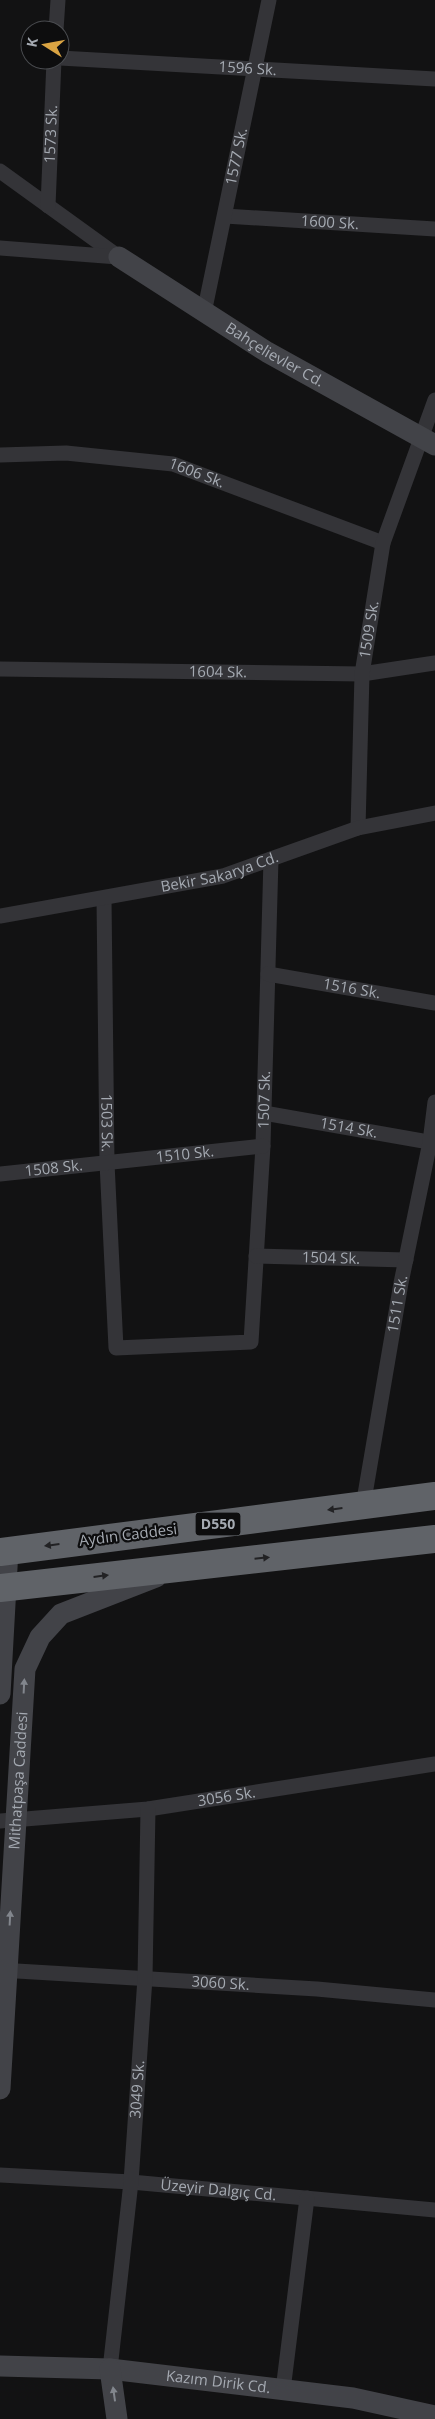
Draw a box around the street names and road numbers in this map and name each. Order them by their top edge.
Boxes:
street label: 1596 Sk. [218,56,277,79]
street label: 1573 Sk. [39,104,61,164]
street label: 1577 Sk. [220,126,251,187]
street label: 1600 Sk. [300,210,360,233]
street label: Bahçelievler Cd. [222,317,328,391]
street label: 1606 Sk. [166,452,228,492]
street label: 1509 Sk. [354,599,383,660]
street label: 1604 Sk. [189,661,247,681]
street label: Bekir Sakarya Cd. [159,846,281,896]
street label: 1516 Sk. [321,973,382,1002]
street label: 1507 Sk. [252,1070,274,1129]
street label: 1503 Sk. [97,1094,118,1152]
street label: 1514 Sk. [318,1112,379,1142]
street label: 1510 Sk. [155,1140,215,1166]
street label: 1508 Sk. [24,1154,84,1180]
street label: 1504 Sk. [302,1246,360,1268]
street label: 1511 Sk. [382,1273,411,1334]
road number: D550 [196,1512,240,1536]
street label: Aydın Caddesi [78,1518,178,1550]
street label: Mithatpaşa Caddesi [3,1711,31,1850]
street label: 3056 Sk. [196,1781,257,1810]
street label: 3060 Sk. [191,1970,250,1994]
street label: 3049 Sk. [124,2060,148,2119]
street label: Üzeyir Dalgıç Cd. [160,2174,277,2204]
street label: Kazım Dirik Cd. [165,2365,272,2397]

